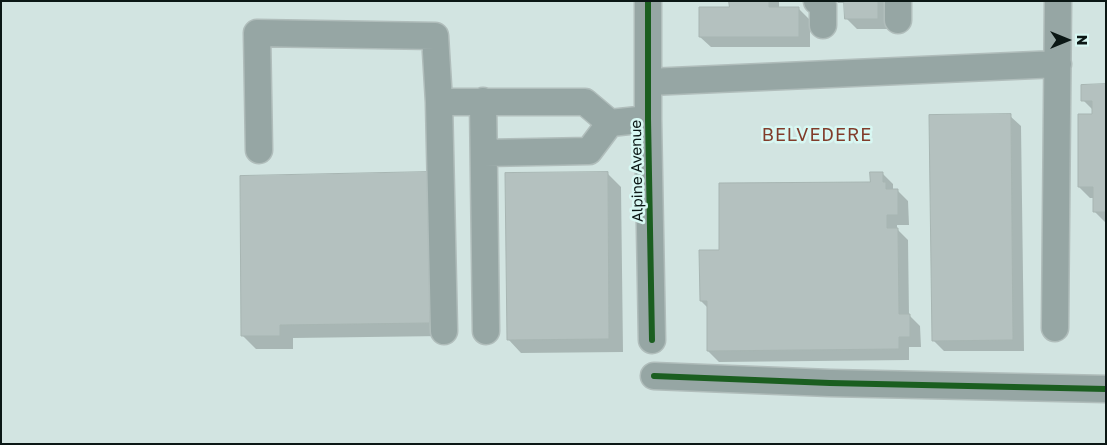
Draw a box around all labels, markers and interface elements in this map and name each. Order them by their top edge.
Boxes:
north arrow [1042,15,1092,65]
text: N [1074,35,1091,45]
street label: Alpine Avenue [627,120,647,222]
district label: BELVEDERE [761,124,873,146]

